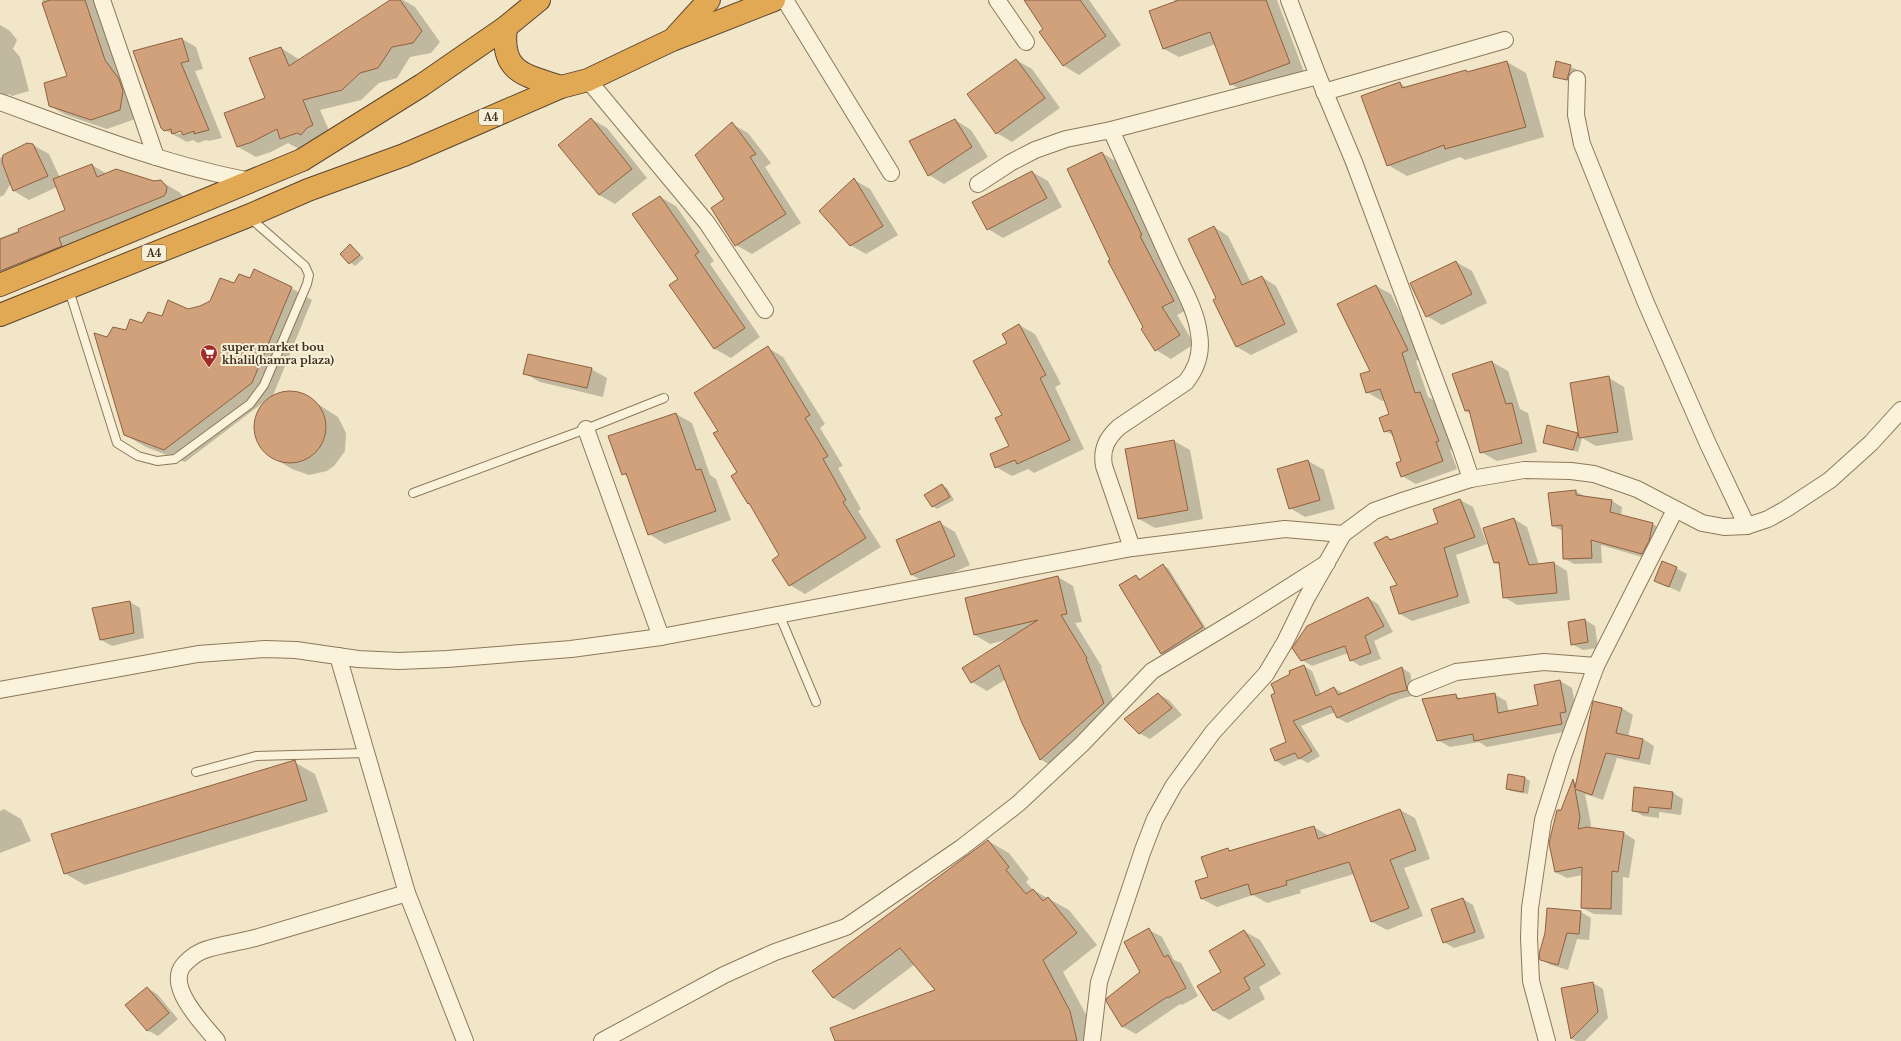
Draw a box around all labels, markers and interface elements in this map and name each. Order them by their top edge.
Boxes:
road number: A4 [479,109,503,125]
road number: A4 [142,245,166,261]
place label: super market bou khalil(hamra plaza) [222,340,334,367]
supermarket icon: super market bou khalil(hamra plaza) [199,343,219,368]

